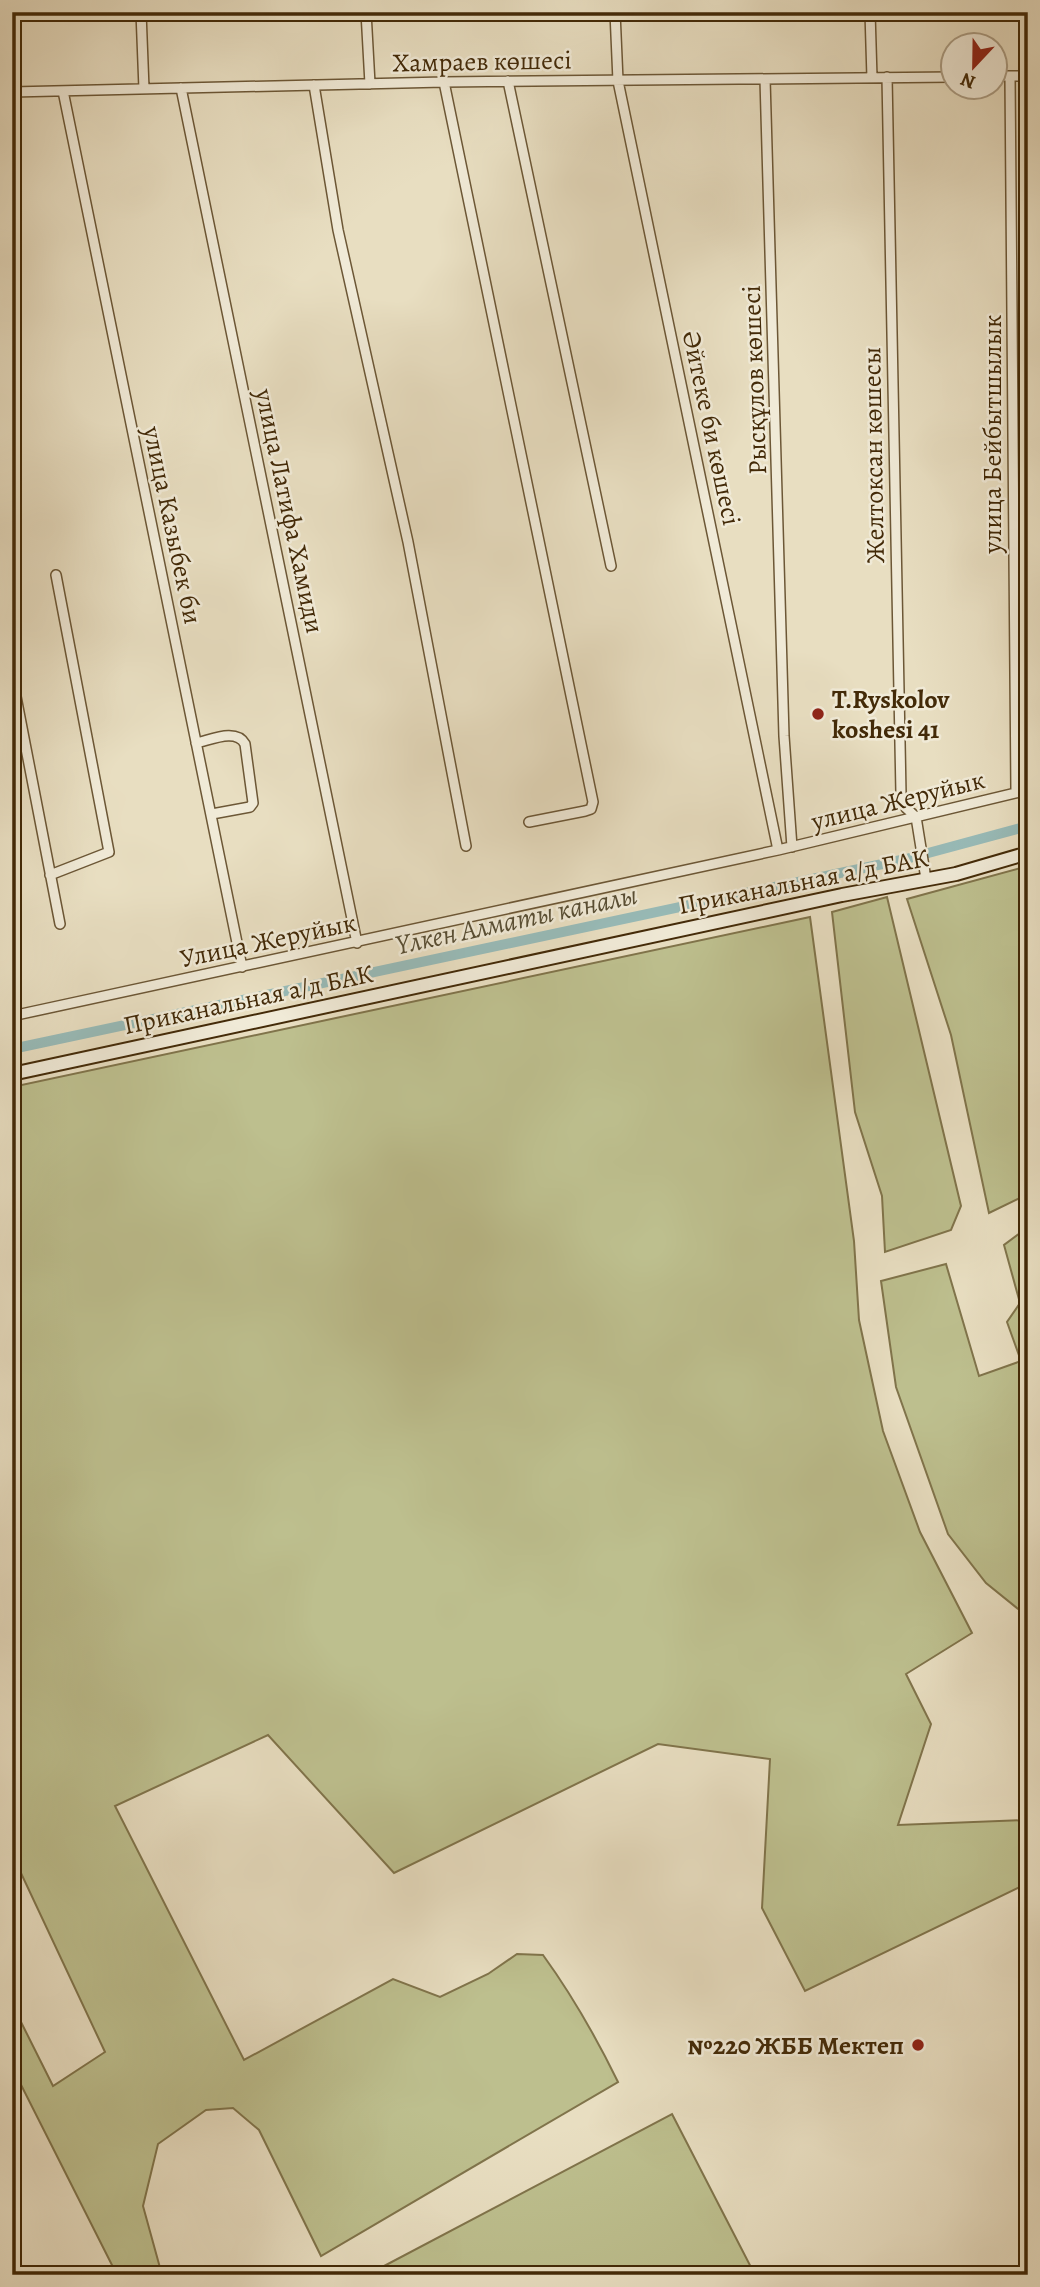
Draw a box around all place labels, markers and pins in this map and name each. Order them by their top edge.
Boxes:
place label: T.Ryskolov koshesi 41 [832,682,950,747]
marker: T.Ryskolov koshesi 41 [810,706,826,722]
place label: №220 ЖББ Мектеп [687,2028,904,2063]
marker: №220 ЖББ Мектеп [910,2037,926,2053]

